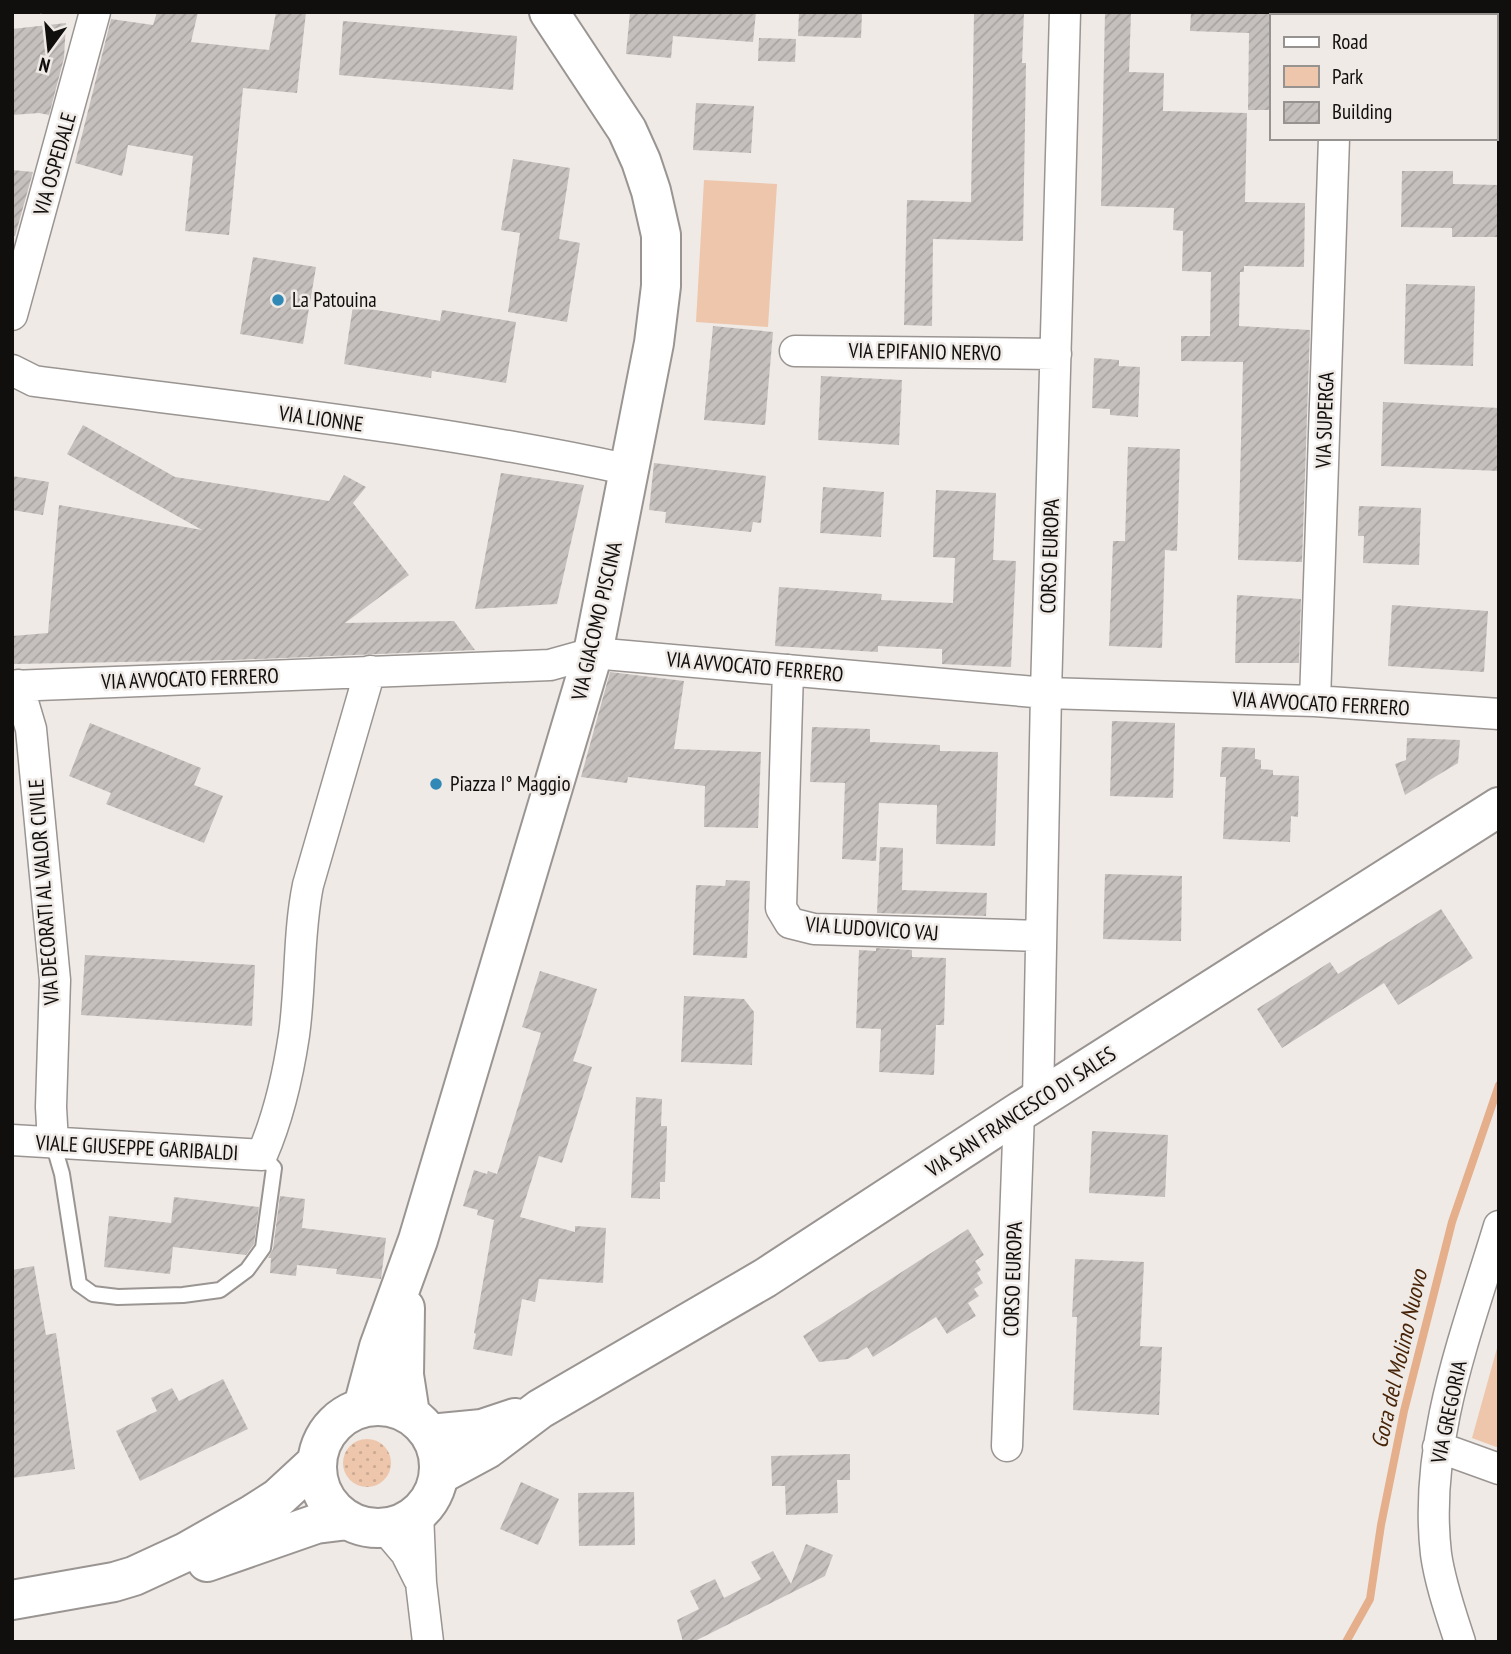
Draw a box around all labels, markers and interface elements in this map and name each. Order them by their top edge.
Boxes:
north arrow [14,14,84,84]
legend [1270,14,1497,140]
text: Road [1332,28,1368,55]
text: N [37,53,53,78]
text: Park [1332,63,1363,90]
text: Building [1332,98,1392,125]
street label: VIA OSPEDALE [27,109,82,219]
place label: La Patouina [292,286,377,313]
marker: La Patouina [270,292,286,308]
street label: VIA EPIFANIO NERVO [847,337,1002,366]
street label: VIA SUPERGA [1309,371,1340,470]
street label: VIA LIONNE [276,399,365,438]
street label: CORSO EUROPA [1034,498,1065,614]
street label: VIA GIACOMO PISCINA [565,539,628,704]
street label: VIA AVVOCATO FERRERO [664,645,845,688]
street label: VIA AVVOCATO FERRERO [100,662,279,695]
street label: VIA AVVOCATO FERRERO [1231,685,1410,722]
place label: Piazza I° Maggio [450,770,570,797]
marker: Piazza I° Maggio [428,776,444,792]
street label: VIA DECORATI AL VALOR CIVILE [22,778,65,1007]
street label: VIA LUDOVICO VAJ [804,910,939,947]
street label: VIA SAN FRANCESCO DI SALES [920,1040,1121,1184]
street label: VIALE GIUSEPPE GARIBALDI [34,1129,239,1166]
street label: CORSO EUROPA [997,1221,1028,1337]
water label: Gora del Molino Nuovo [1364,1265,1434,1451]
street label: VIA GREGORIA [1424,1358,1473,1467]

